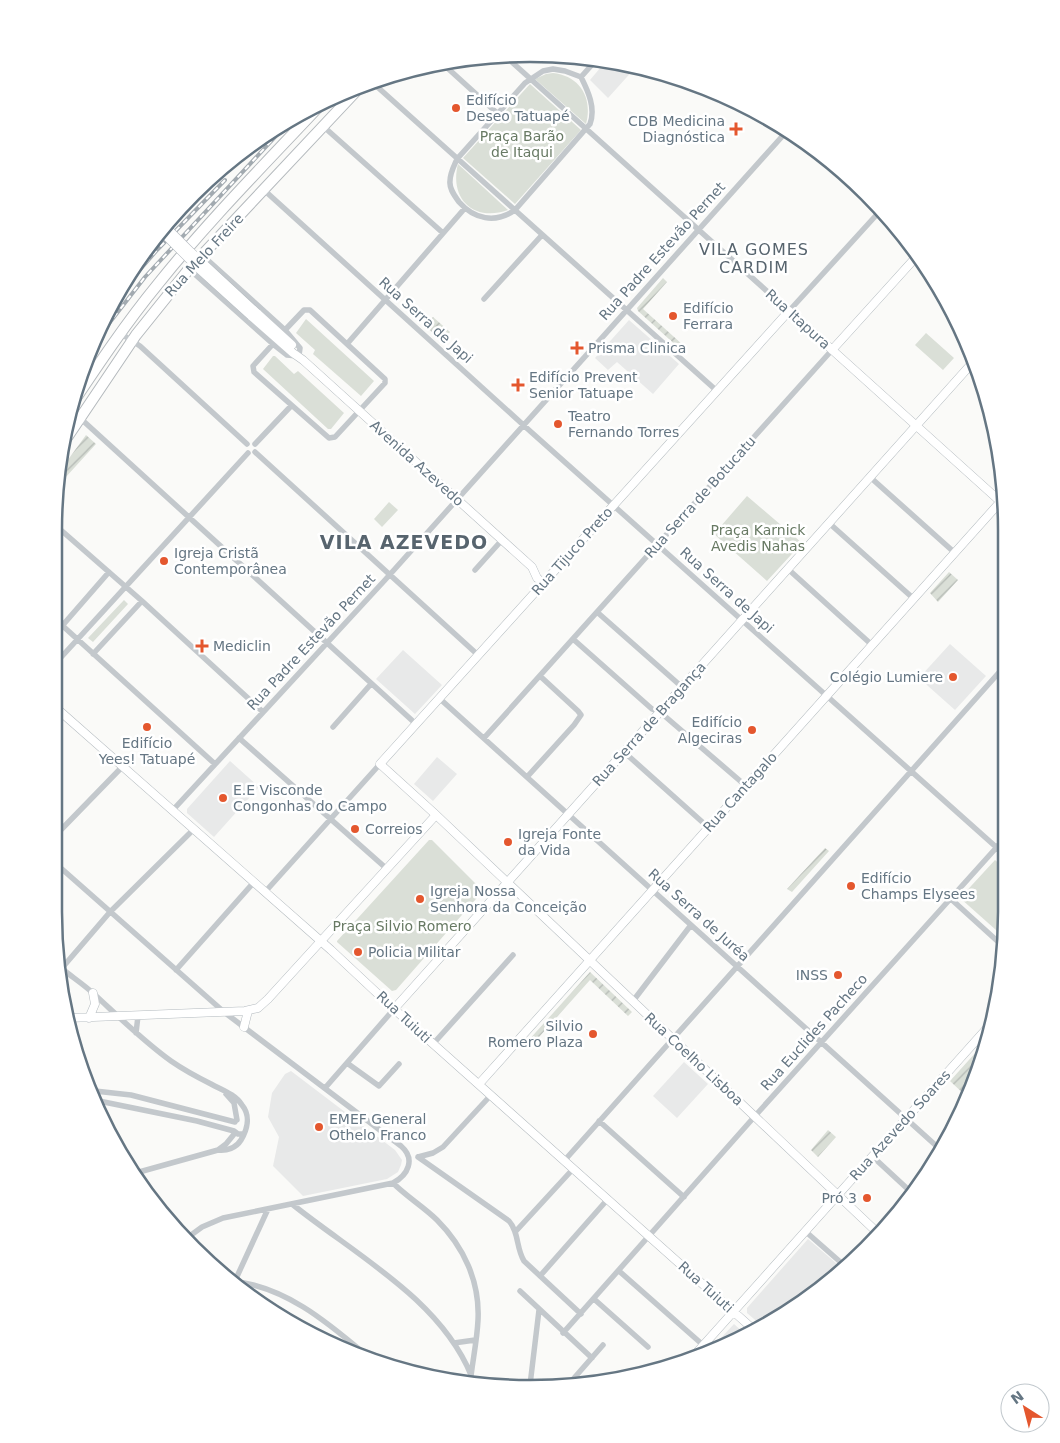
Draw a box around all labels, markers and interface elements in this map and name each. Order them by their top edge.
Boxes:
place label: Edifício Deseo Tatuapé [466,92,570,124]
marker: Edifício Deseo Tatuapé [450,102,462,114]
place label: CDB Medicina Diagnóstica [628,113,725,145]
marker: CDB Medicina Diagnóstica [729,122,743,136]
park label: Praça Barão de Itaqui [480,128,564,160]
street label: Rua Padre Estevão Pernet [596,178,728,323]
street label: Rua Melo Freire [161,210,247,300]
district label: VILA GOMES CARDIM [699,240,809,277]
street label: Rua Serra de Japi [376,274,476,366]
street label: Rua Itapura [762,286,834,352]
place label: Edifício Ferrara [683,300,734,332]
marker: Edifício Ferrara [667,310,679,322]
place label: Prisma Clinica [588,340,686,356]
marker: Prisma Clinica [570,341,584,355]
place label: Edifício Prevent Senior Tatuape [529,369,638,401]
marker: Edifício Prevent Senior Tatuape [511,378,525,392]
place label: Teatro Fernando Torres [567,408,679,440]
street label: Avenida Azevedo [367,417,467,509]
marker: Teatro Fernando Torres [552,418,564,430]
street label: Rua Serra de Botucatu [641,433,759,561]
street label: Rua Tijuco Preto [528,504,616,598]
park label: Praça Karnick Avedis Nahas [711,522,806,554]
district label: VILA AZEVEDO [320,531,488,553]
street label: Rua Serra de Japi [677,544,777,636]
place label: Igreja Cristã Contemporânea [174,545,287,577]
marker: Igreja Cristã Contemporânea [158,555,170,567]
street label: Rua Padre Estevão Pernet [244,570,379,713]
place label: Mediclin [213,638,271,654]
marker: Mediclin [195,639,209,653]
street label: Rua Serra de Bragança [589,659,709,789]
place label: Colégio Lumiere [830,669,943,685]
marker: Colégio Lumiere [947,671,959,683]
place label: Edifício Algeciras [678,714,742,746]
marker: Edifício Yees! Tatuapé [141,721,153,733]
marker: Edifício Algeciras [746,724,758,736]
place label: Edifício Yees! Tatuapé [98,735,195,767]
street label: Rua Cantagalo [700,749,780,835]
place label: E.E Visconde Congonhas do Campo [233,782,387,814]
marker: E.E Visconde Congonhas do Campo [217,792,229,804]
place label: Correios [365,821,423,837]
marker: Correios [349,823,361,835]
place label: Igreja Fonte da Vida [518,826,601,858]
marker: Igreja Fonte da Vida [502,836,514,848]
street label: Rua Serra de Juréa [645,865,753,965]
place label: Edifício Champs Elysees [861,870,975,902]
marker: Edifício Champs Elysees [845,880,857,892]
place label: Igreja Nossa Senhora da Conceição [430,883,587,915]
marker: Igreja Nossa Senhora da Conceição [414,893,426,905]
park label: Praça Silvio Romero [332,918,472,934]
place label: Policia Militar [368,944,461,960]
marker: Policia Militar [352,946,364,958]
place label: INSS [796,967,828,983]
marker: INSS [832,969,844,981]
street label: Rua Euclides Pacheco [757,970,871,1094]
street label: Rua Tuiuti [374,988,434,1046]
street label: Rua Coelho Lisboa [641,1009,747,1109]
place label: Silvio Romero Plaza [488,1018,583,1050]
marker: Silvio Romero Plaza [587,1028,599,1040]
street label: Rua Azevedo Soares [846,1067,954,1183]
place label: EMEF General Othelo Franco [329,1111,426,1143]
marker: EMEF General Othelo Franco [313,1121,325,1133]
place label: Pró 3 [821,1190,857,1206]
marker: Pró 3 [861,1192,873,1204]
street label: Rua Tuiuti [675,1258,737,1316]
north arrow [1000,1383,1050,1433]
text: N [1008,1388,1027,1407]

